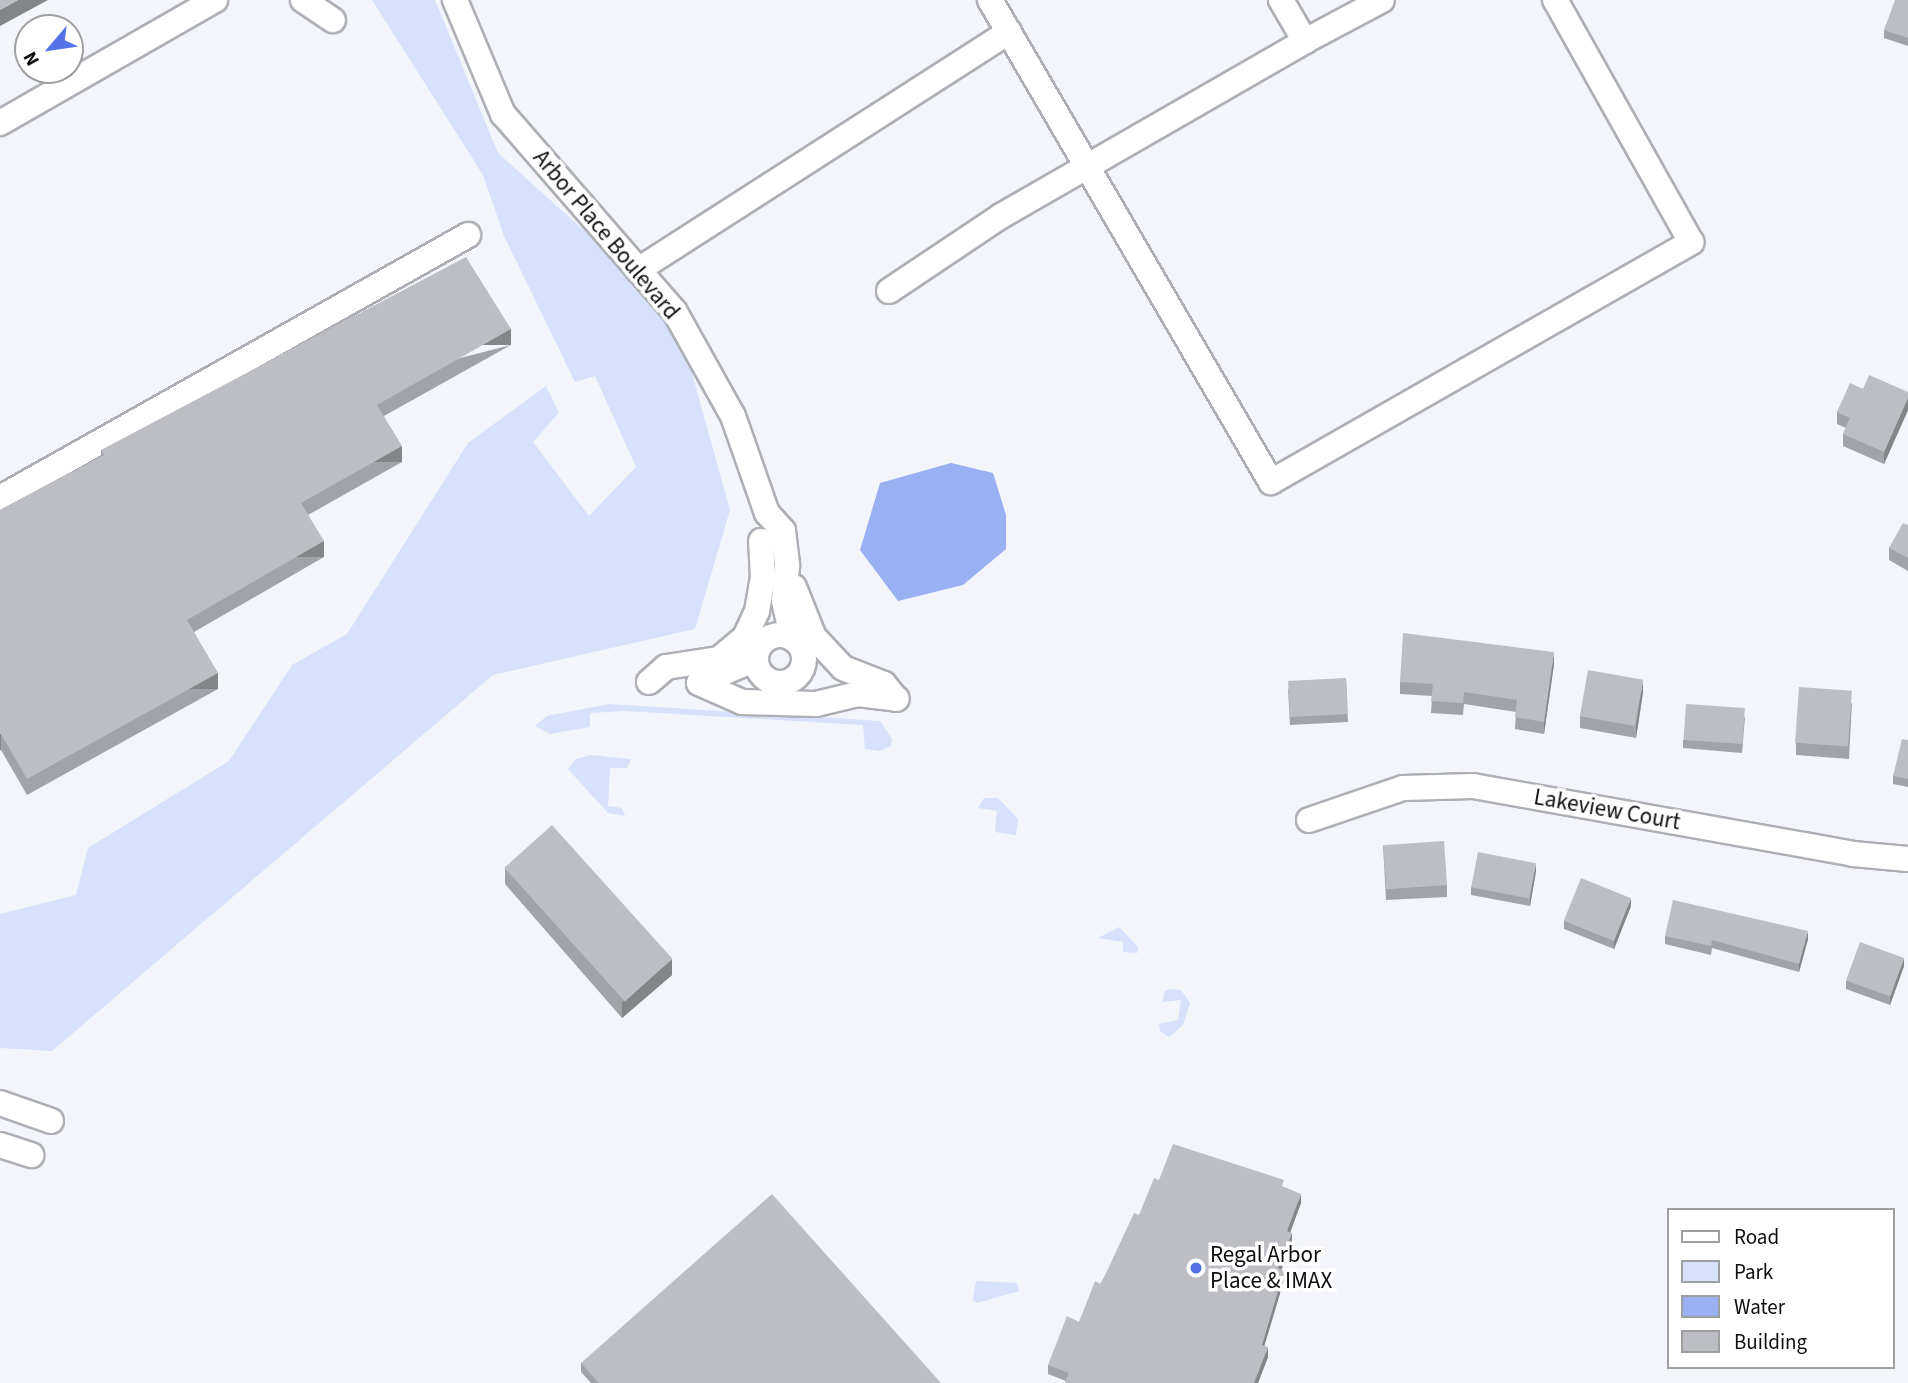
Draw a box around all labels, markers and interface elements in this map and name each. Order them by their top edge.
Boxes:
north arrow [14,14,84,84]
text: N [17,46,47,71]
street label: Arbor Place Boulevard [527,145,685,325]
street label: Lakeview Court [1532,784,1682,836]
legend [1666,1208,1894,1369]
text: Road [1734,1222,1779,1252]
place label: Regal Arbor Place & IMAX [1210,1241,1332,1295]
text: Park [1734,1257,1773,1287]
marker: Regal Arbor Place & IMAX [1188,1260,1204,1276]
text: Water [1734,1292,1785,1322]
text: Building [1734,1327,1807,1357]

